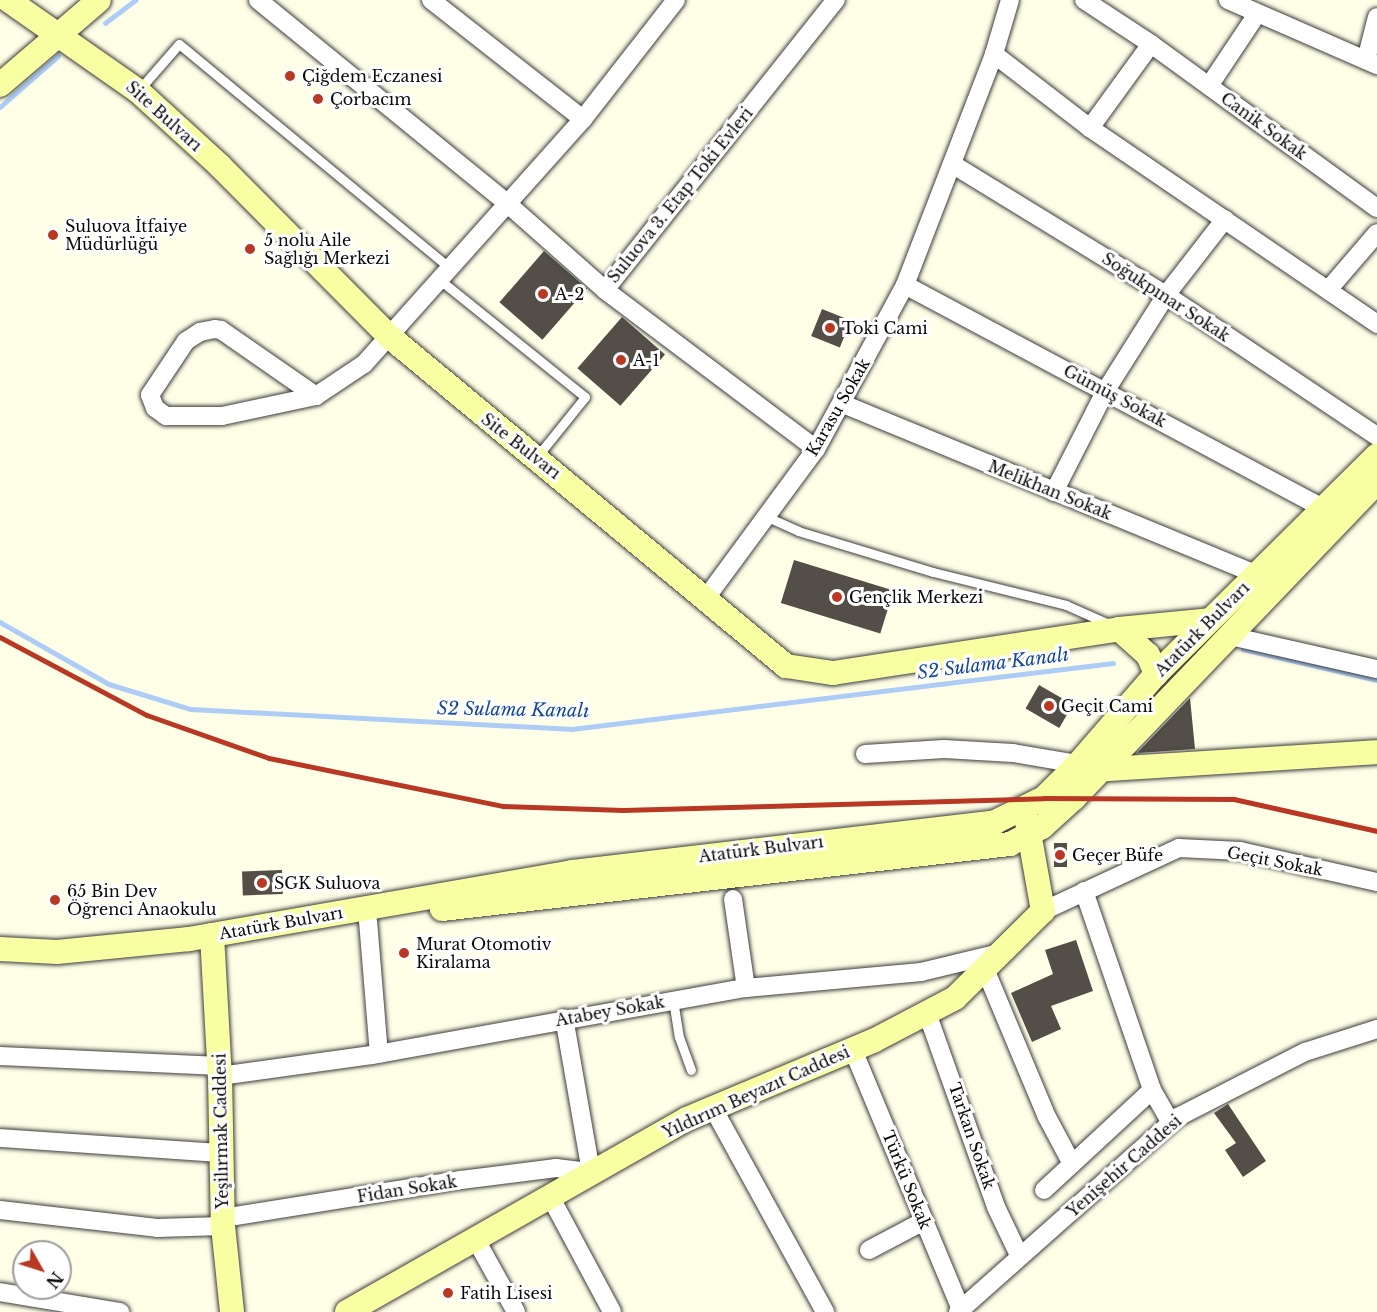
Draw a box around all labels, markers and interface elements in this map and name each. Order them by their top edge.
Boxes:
place label: Çiğdem Eczanesi [302,66,442,86]
marker: Çiğdem Eczanesi [283,69,297,83]
street label: Site Bulvarı [122,77,206,155]
street label: Canik Sokak [1217,88,1311,164]
place label: Çorbacım [330,89,411,109]
marker: Çorbacım [311,92,325,106]
street label: Suluova 3. Etap Toki Evleri [603,103,757,287]
place label: Suluova İtfaiye Müdürlüğü [65,216,187,254]
marker: Suluova İtfaiye Müdürlüğü [46,228,60,242]
place label: 5 nolu Aile Sağlığı Merkezi [264,230,390,268]
marker: 5 nolu Aile Sağlığı Merkezi [241,240,259,258]
street label: Soğukpınar Sokak [1098,248,1234,346]
place label: A-2 [555,284,584,304]
marker: A-2 [536,287,550,301]
place label: Toki Cami [842,318,928,338]
marker: Toki Cami [823,321,837,335]
place label: A-1 [633,350,660,370]
marker: A-1 [614,353,628,367]
street label: Karasu Sokak [802,355,874,459]
street label: Gümüş Sokak [1060,361,1170,431]
street label: Site Bulvarı [478,409,564,483]
street label: Melikhan Sokak [985,456,1115,524]
street label: Atatürk Bulvarı [1151,578,1253,680]
place label: Gençlik Merkezi [849,587,983,607]
marker: Gençlik Merkezi [830,590,844,604]
water label: S2 Sulama Kanalı [916,644,1070,684]
place label: Geçit Cami [1061,696,1153,716]
water label: S2 Sulama Kanalı [436,698,590,722]
marker: Geçit Cami [1042,699,1056,713]
street label: Atatürk Bulvarı [698,832,824,866]
street label: Geçit Sokak [1226,842,1324,880]
place label: Geçer Büfe [1072,845,1164,865]
marker: Geçer Büfe [1053,848,1067,862]
place label: SGK Suluova [274,873,381,893]
marker: SGK Suluova [255,876,269,890]
place label: 65 Bin Dev Öğrenci Anaokulu [67,881,217,919]
marker: 65 Bin Dev Öğrenci Anaokulu [48,893,62,907]
street label: Atatürk Bulvarı [217,903,345,943]
place label: Murat Otomotiv Kiralama [416,934,551,972]
marker: Murat Otomotiv Kiralama [397,946,411,960]
street label: Atabey Sokak [554,992,666,1030]
street label: Yıldırım Beyazıt Caddesi [659,1042,853,1142]
street label: Yeşilırmak Caddesi [210,1053,232,1209]
street label: Tarkan Sokak [945,1080,999,1192]
street label: Yenişehir Caddesi [1063,1111,1185,1221]
street label: Türkü Sokak [878,1128,936,1232]
street label: Fidan Sokak [356,1172,458,1206]
north arrow [12,1240,72,1300]
text: N [42,1268,67,1292]
place label: Fatih Lisesi [460,1283,552,1303]
marker: Fatih Lisesi [441,1286,455,1300]

